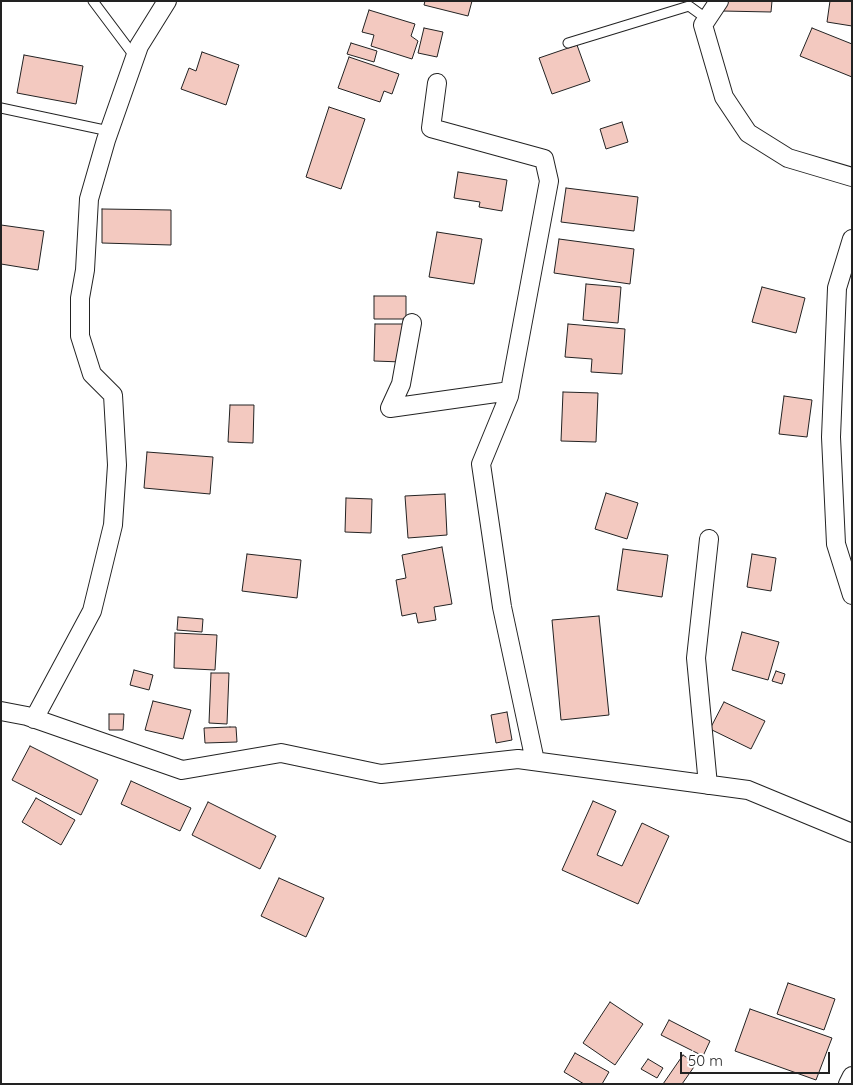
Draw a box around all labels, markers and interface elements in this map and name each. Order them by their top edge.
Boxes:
scale bar [683,1042,833,1074]
text: 50 m [688,1051,723,1070]

